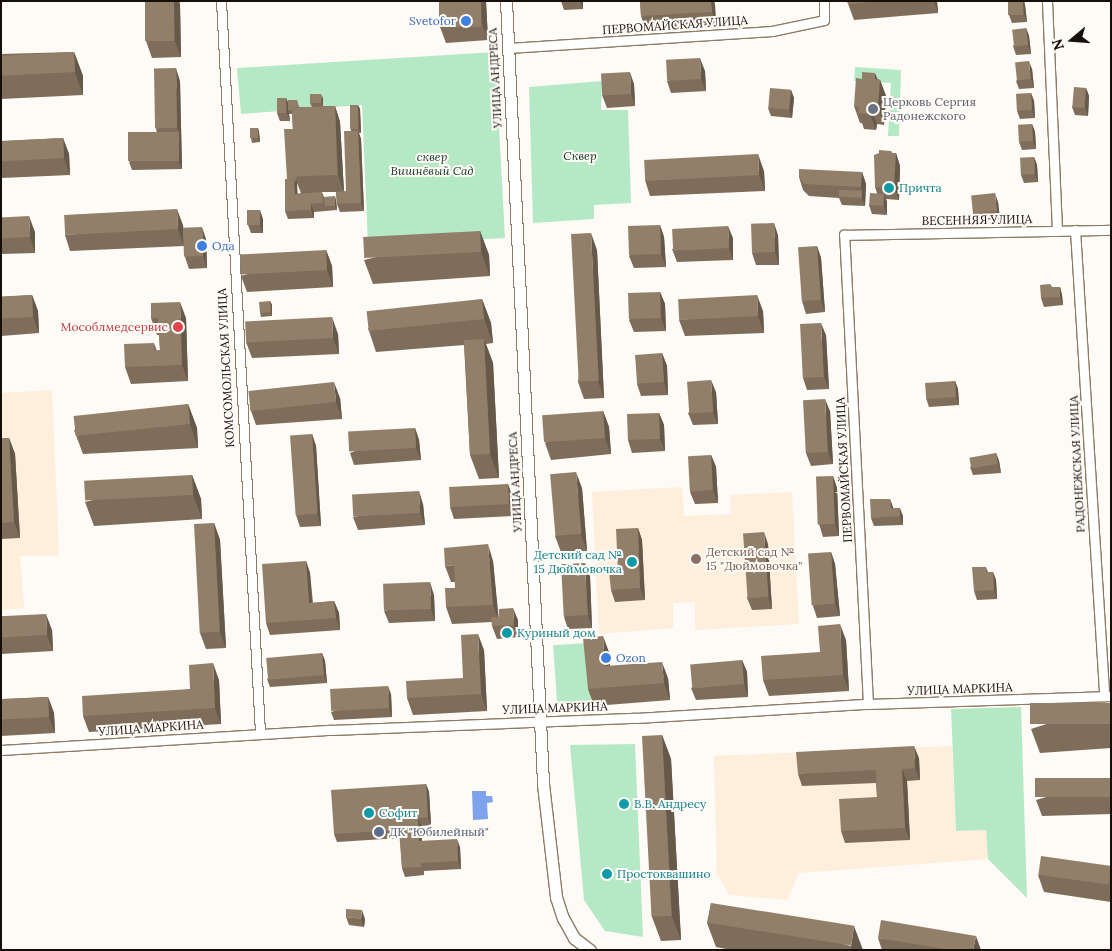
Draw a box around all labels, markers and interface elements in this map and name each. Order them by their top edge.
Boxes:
street label: ПЕРВОМАЙСКАЯ УЛИЦА [602,13,748,37]
place label: Svetofor [409,14,456,28]
marker: Svetofor [460,15,472,27]
north arrow [1047,15,1097,65]
street label: УЛИЦА АНДРЕСА [485,27,505,129]
text: N [1048,37,1068,53]
place label: Церковь Сергия Радонежского [883,95,976,123]
marker: Церковь Сергия Радонежского [867,103,879,115]
park label: Сквер [563,149,597,163]
park label: сквер Вишнёвый Сад [390,150,474,178]
place label: Причта [899,181,942,195]
marker: Причта [883,182,895,194]
street label: ВЕСЕННЯЯ УЛИЦА [922,212,1032,228]
place label: Ода [212,239,235,253]
marker: Ода [196,240,208,252]
street label: КОМСОМОЛЬСКАЯ УЛИЦА [215,288,237,448]
place label: Мособлмедсервис [60,320,168,334]
marker: Мособлмедсервис [172,321,184,333]
street label: РАДОНЕЖСКАЯ УЛИЦА [1066,395,1088,533]
street label: ПЕРВОМАЙСКАЯ УЛИЦА [833,397,855,543]
street label: УЛИЦА АНДРЕСА [505,431,525,533]
place label: Детский сад № 15 "Дюймовочка" [706,545,802,573]
place label: Детский сад № 15 Дюймовочка [534,548,622,576]
marker: Детский сад № 15 "Дюймовочка" [690,553,702,565]
marker: Детский сад № 15 Дюймовочка [626,556,638,568]
place label: Куриный дом [517,626,596,640]
marker: Куриный дом [501,627,513,639]
place label: Ozon [616,651,646,665]
marker: Ozon [600,652,612,664]
street label: УЛИЦА МАРКИНА [907,680,1013,698]
street label: УЛИЦА МАРКИНА [502,699,608,717]
street label: УЛИЦА МАРКИНА [98,717,204,739]
place label: В.В. Андресу [634,797,706,811]
marker: В.В. Андресу [618,798,630,810]
place label: Софит [379,806,417,820]
marker: Софит [363,807,375,819]
place label: ДК "Юбилейный" [389,825,489,839]
marker: ДК "Юбилейный" [373,826,385,838]
place label: Простоквашино [617,867,711,881]
marker: Простоквашино [601,868,613,880]

